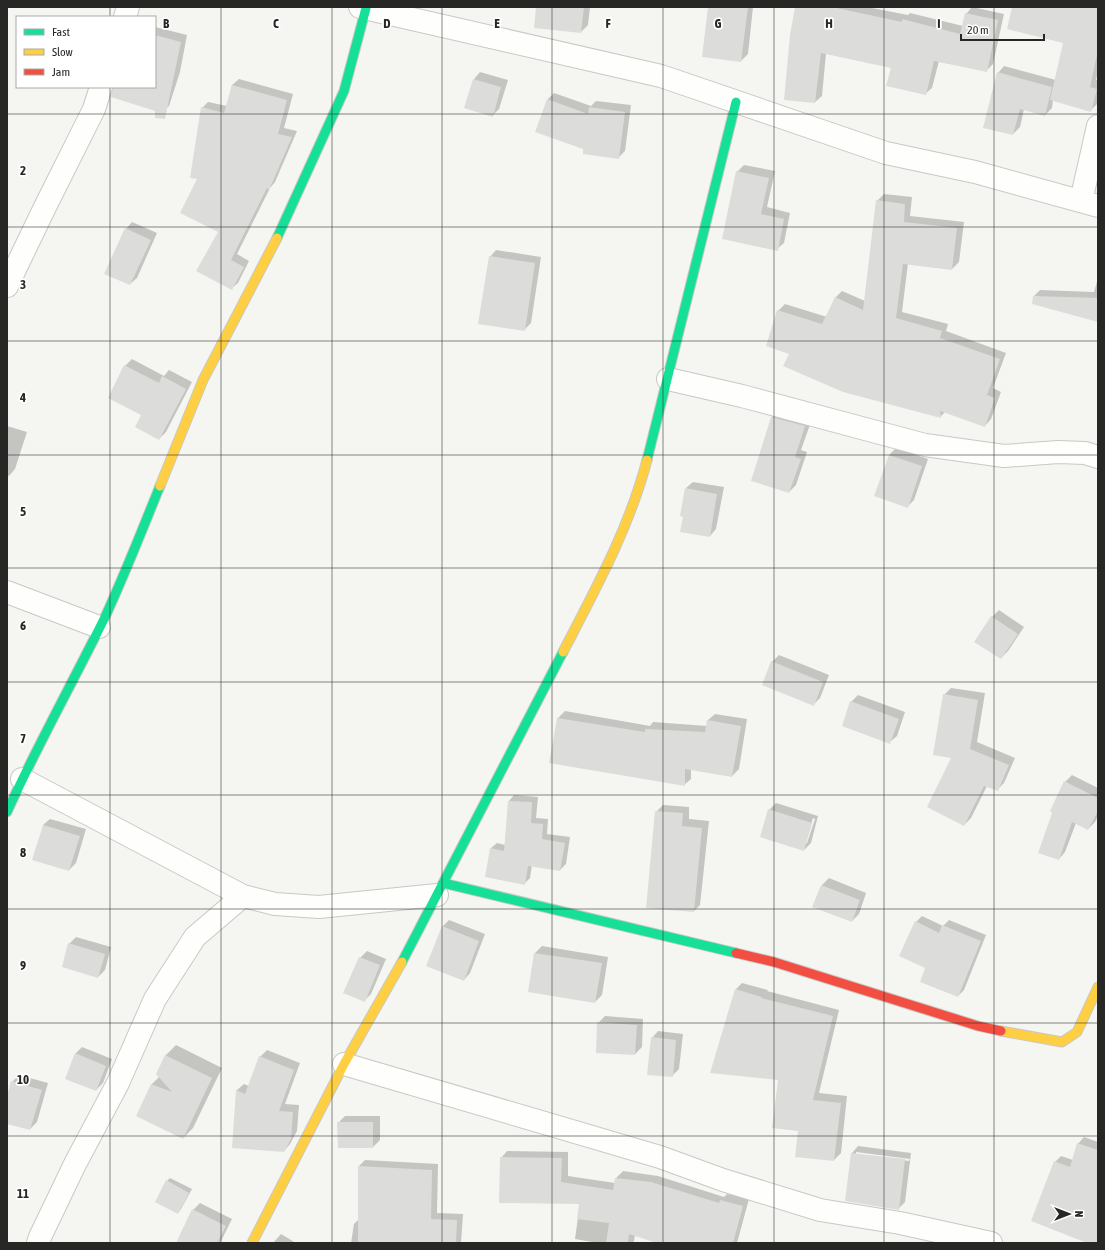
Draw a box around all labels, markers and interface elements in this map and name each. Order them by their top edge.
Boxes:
legend [16,16,156,88]
text: B [163,16,170,31]
text: C [273,16,279,31]
text: D [383,16,391,31]
text: E [494,16,500,31]
text: F [605,16,611,31]
text: G [715,16,722,31]
text: H [825,16,833,31]
text: I [937,16,941,31]
scale bar [961,16,1044,42]
text: 20 m [967,23,989,37]
text: Fast [52,25,70,39]
text: Slow [52,45,73,59]
text: Jam [52,65,70,79]
text: 2 [20,163,26,178]
text: 3 [20,277,26,292]
text: 4 [19,390,26,405]
text: 5 [20,504,26,519]
text: 6 [20,618,26,633]
text: 7 [20,731,26,746]
text: 8 [20,845,26,860]
text: 9 [20,958,26,973]
text: 10 [17,1072,29,1087]
text: 11 [17,1186,29,1201]
north arrow [1049,1194,1089,1234]
text: N [1073,1211,1085,1217]

